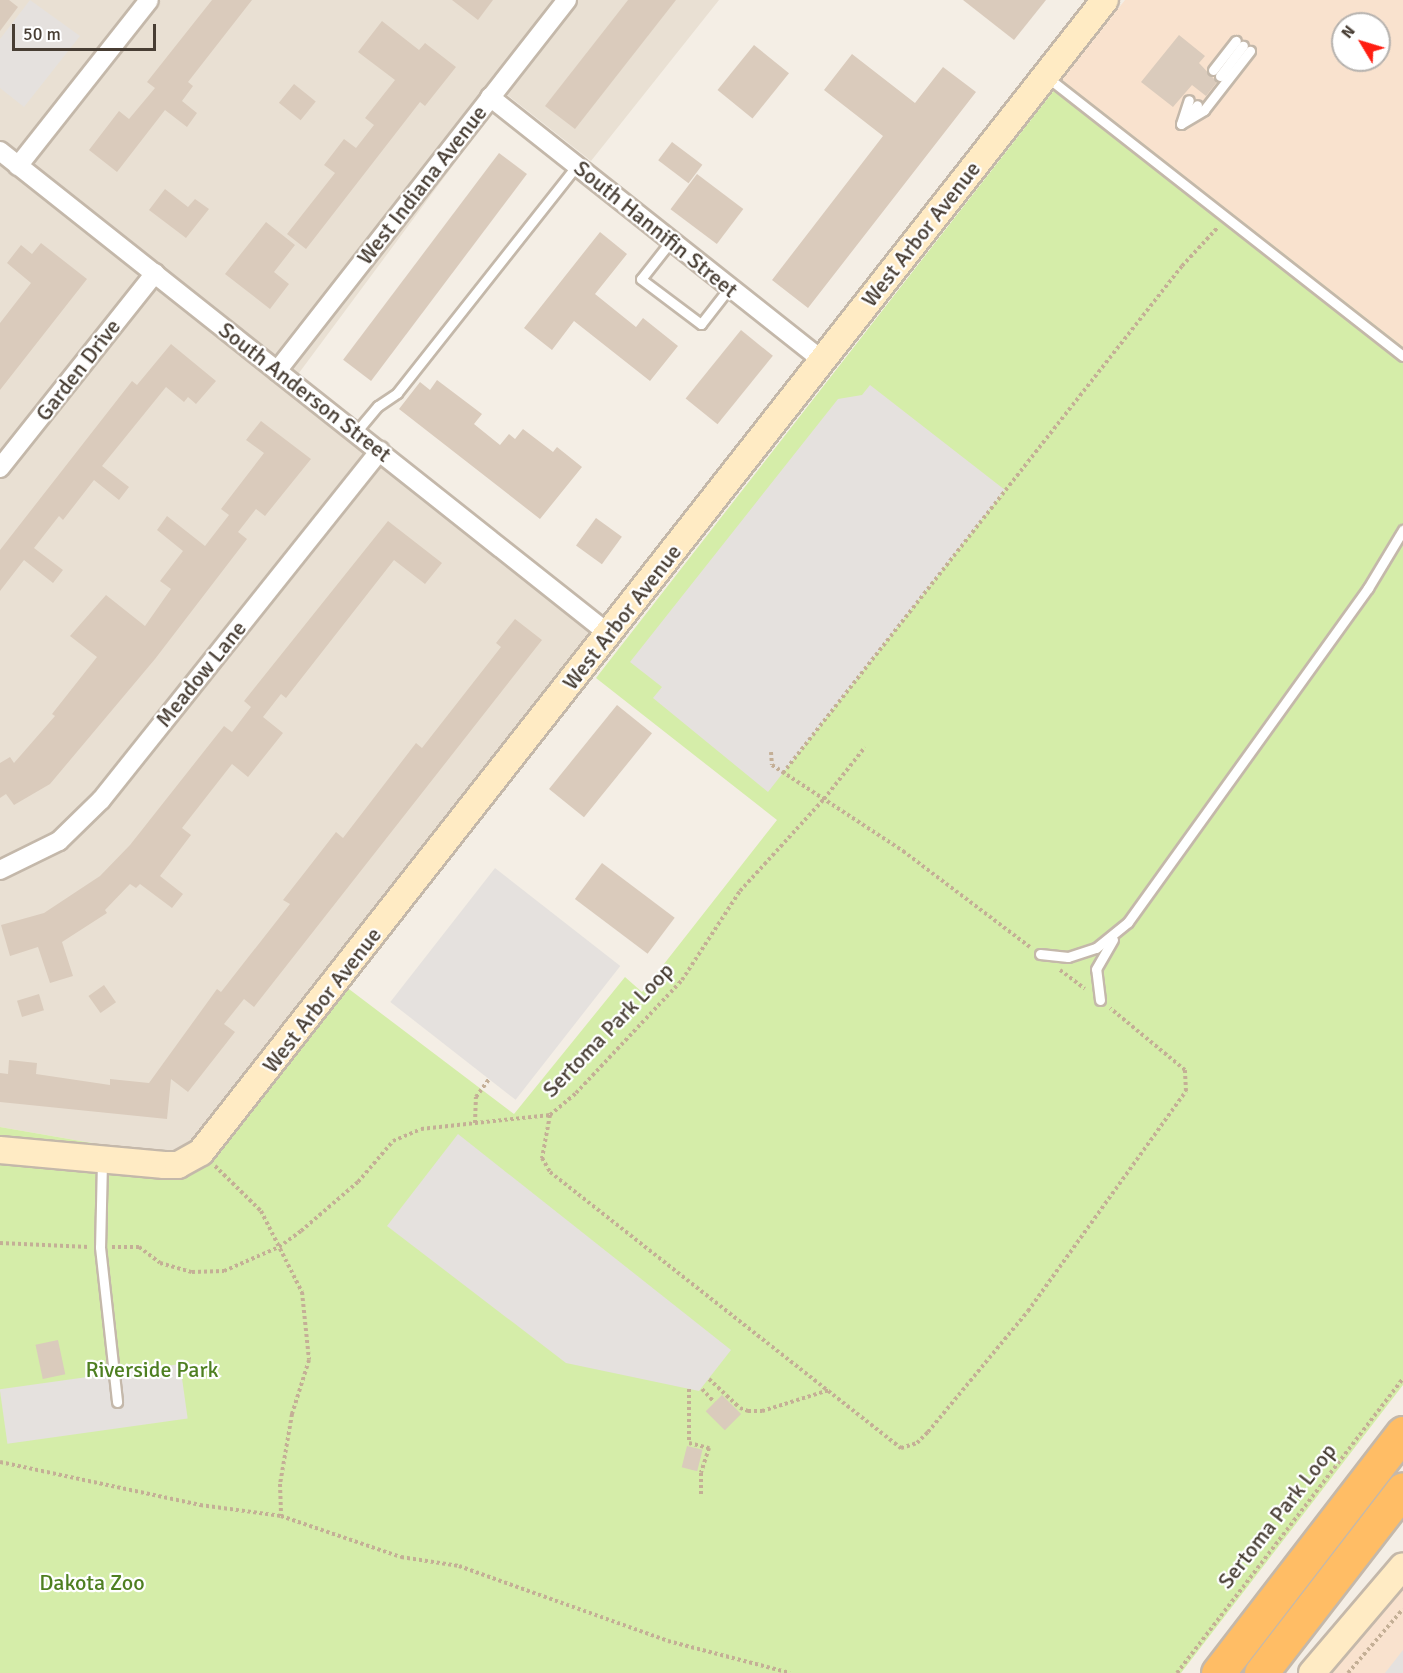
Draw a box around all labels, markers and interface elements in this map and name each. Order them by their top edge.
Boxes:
scale bar [15,12,159,50]
north arrow [1331,12,1391,72]
text: N [1337,22,1360,43]
text: 50 m [23,23,61,45]
street label: West Indiana Avenue [352,100,492,270]
street label: South Hannifin Street [569,155,743,303]
street label: West Arbor Avenue [856,156,986,312]
street label: Garden Drive [30,314,126,426]
street label: South Anderson Street [213,316,397,468]
street label: West Arbor Avenue [557,539,687,695]
street label: Meadow Lane [150,616,252,732]
street label: West Arbor Avenue [257,922,387,1078]
street label: Sertoma Park Loop [537,957,679,1103]
park label: Riverside Park [85,1357,219,1383]
street label: Sertoma Park Loop [1212,1438,1342,1594]
park label: Dakota Zoo [39,1570,145,1596]

